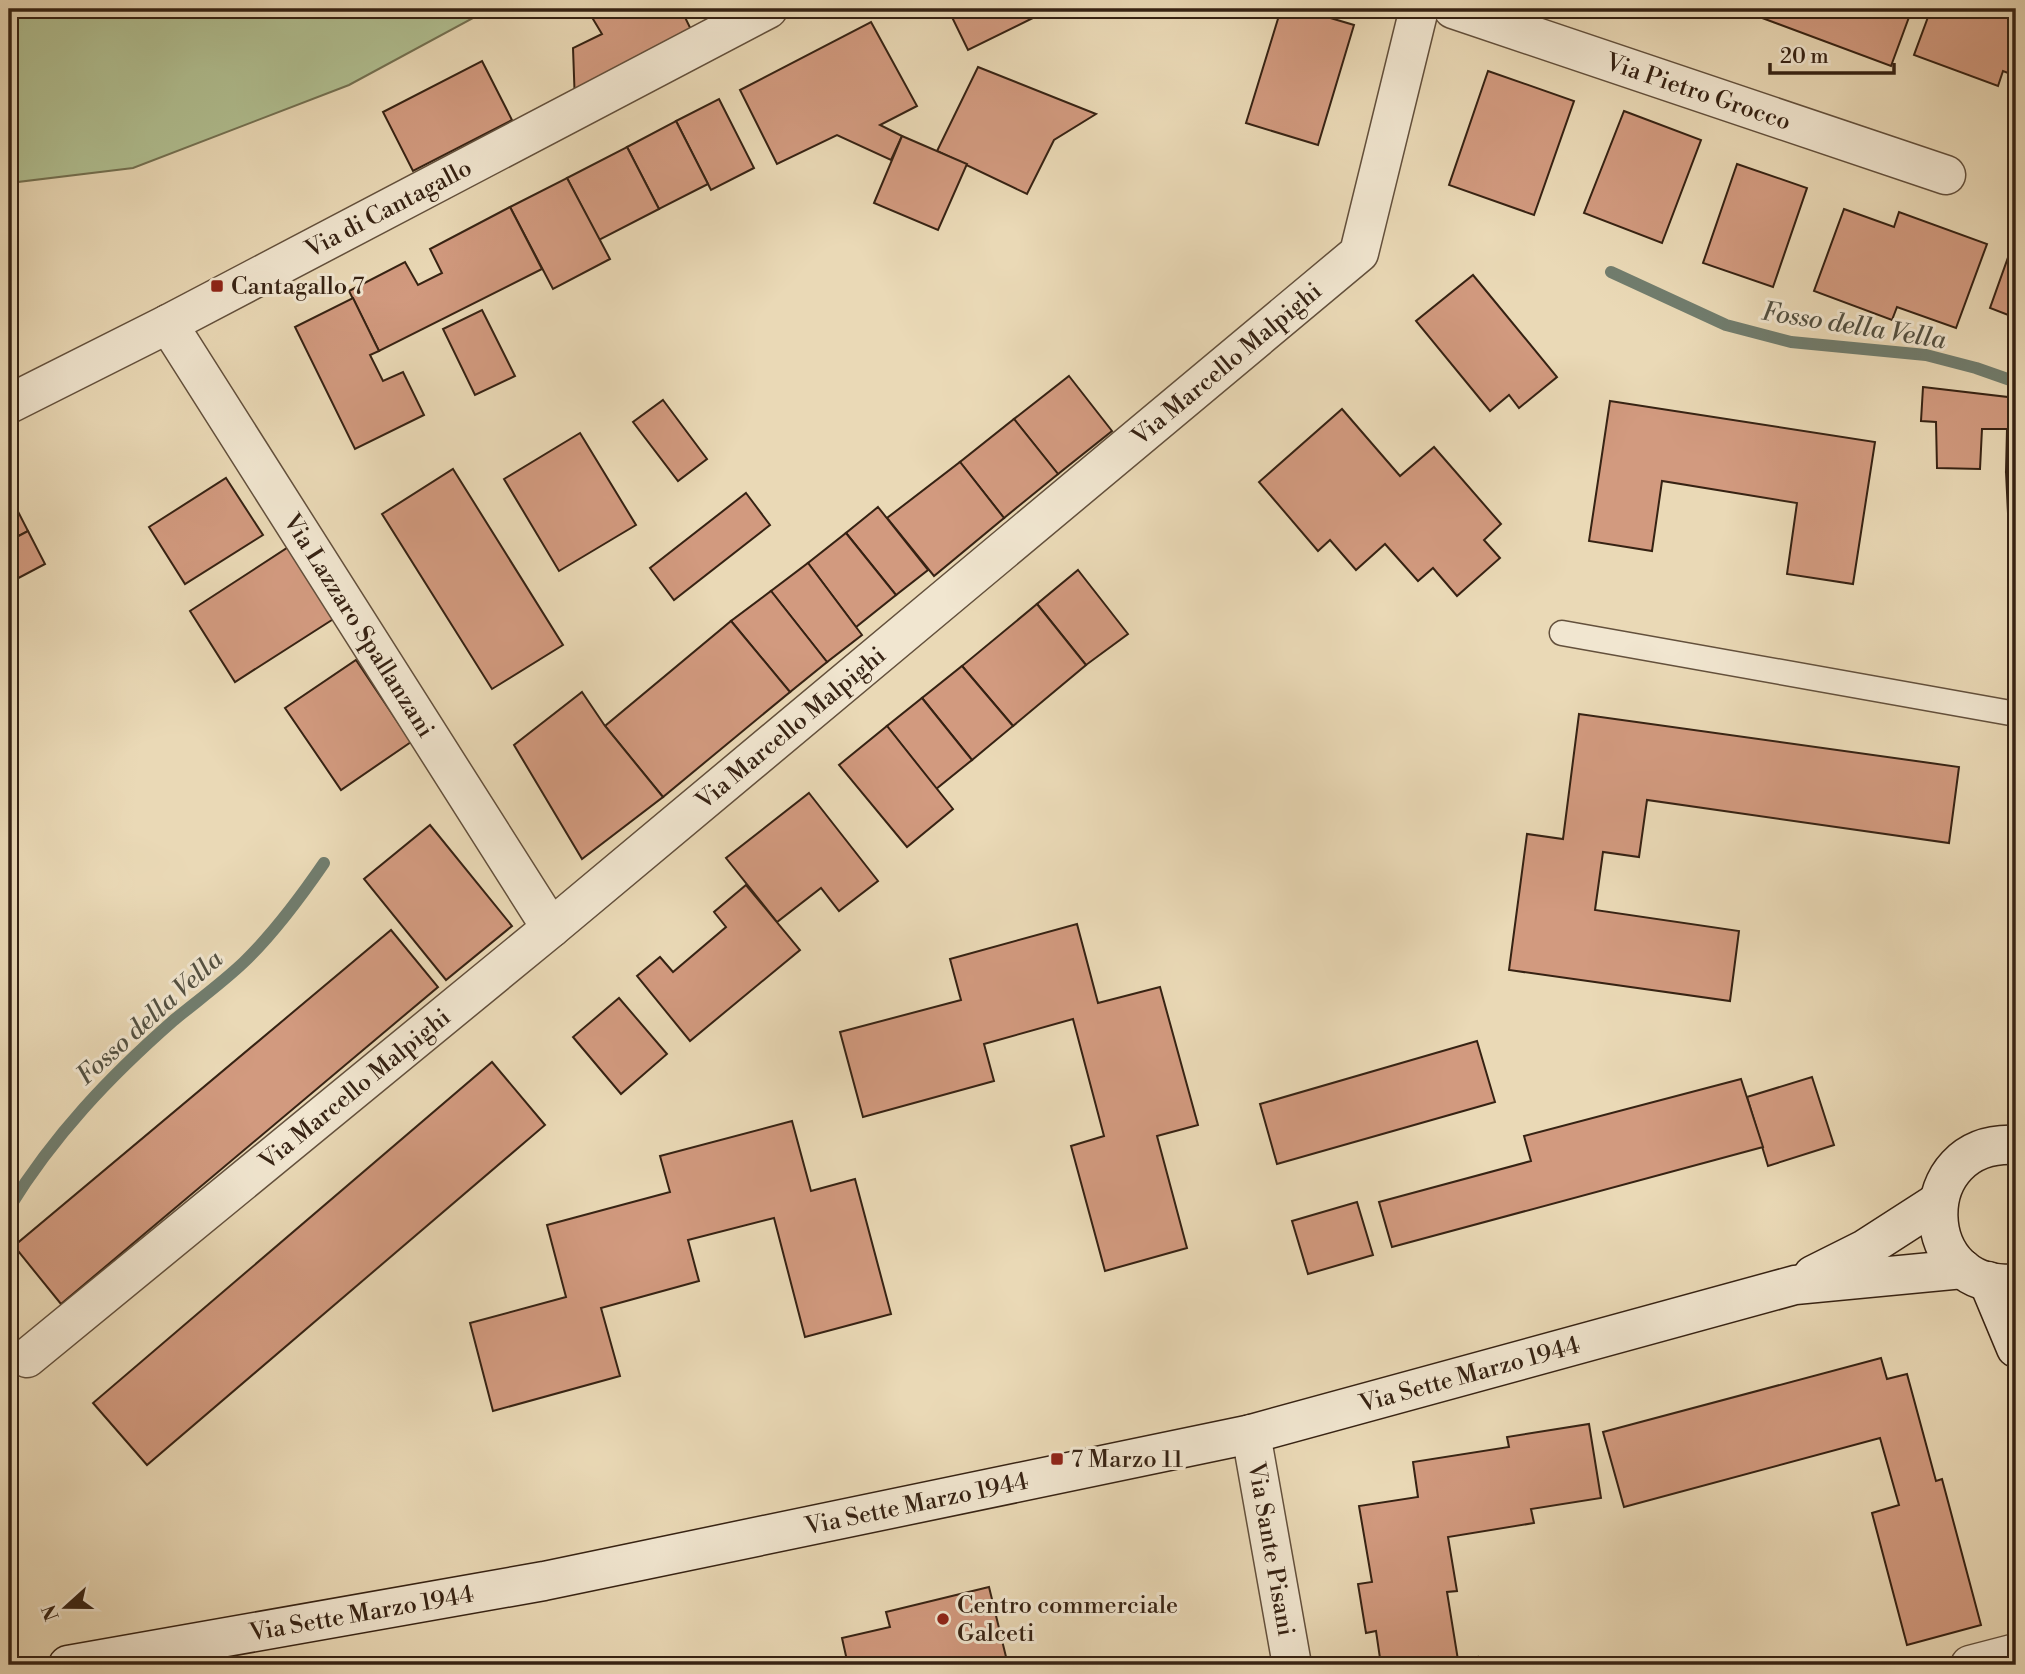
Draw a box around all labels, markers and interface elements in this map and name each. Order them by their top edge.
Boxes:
scale bar [1770,32,1894,76]
text: 20 m [1780,44,1829,70]
street label: Via Pietro Grocco [1601,47,1795,138]
street label: Via di Cantagallo [300,153,477,266]
place label: Cantagallo 7 [231,272,364,302]
street label: Via Marcello Malpighi [1125,277,1328,453]
marker: Cantagallo 7 [209,278,225,294]
water label: Fosso della Vella [1759,296,1949,356]
street label: Via Lazzaro Spallanzani [276,508,440,744]
street label: Via Marcello Malpighi [689,641,892,817]
water label: Fosso della Vella [70,943,230,1092]
street label: Via Marcello Malpighi [253,1003,457,1178]
street label: Via Sette Marzo 1944 [1355,1331,1583,1420]
place label: 7 Marzo 11 [1071,1445,1184,1475]
marker: 7 Marzo 11 [1049,1451,1065,1467]
street label: Via Sante Pisani [1240,1459,1301,1639]
street label: Via Sette Marzo 1944 [802,1467,1031,1543]
north arrow [32,1572,102,1642]
street label: Via Sette Marzo 1944 [246,1580,476,1649]
place label: Centro commerciale Galceti [957,1591,1178,1649]
text: N [37,1601,65,1624]
marker: Centro commerciale Galceti [935,1611,951,1627]

